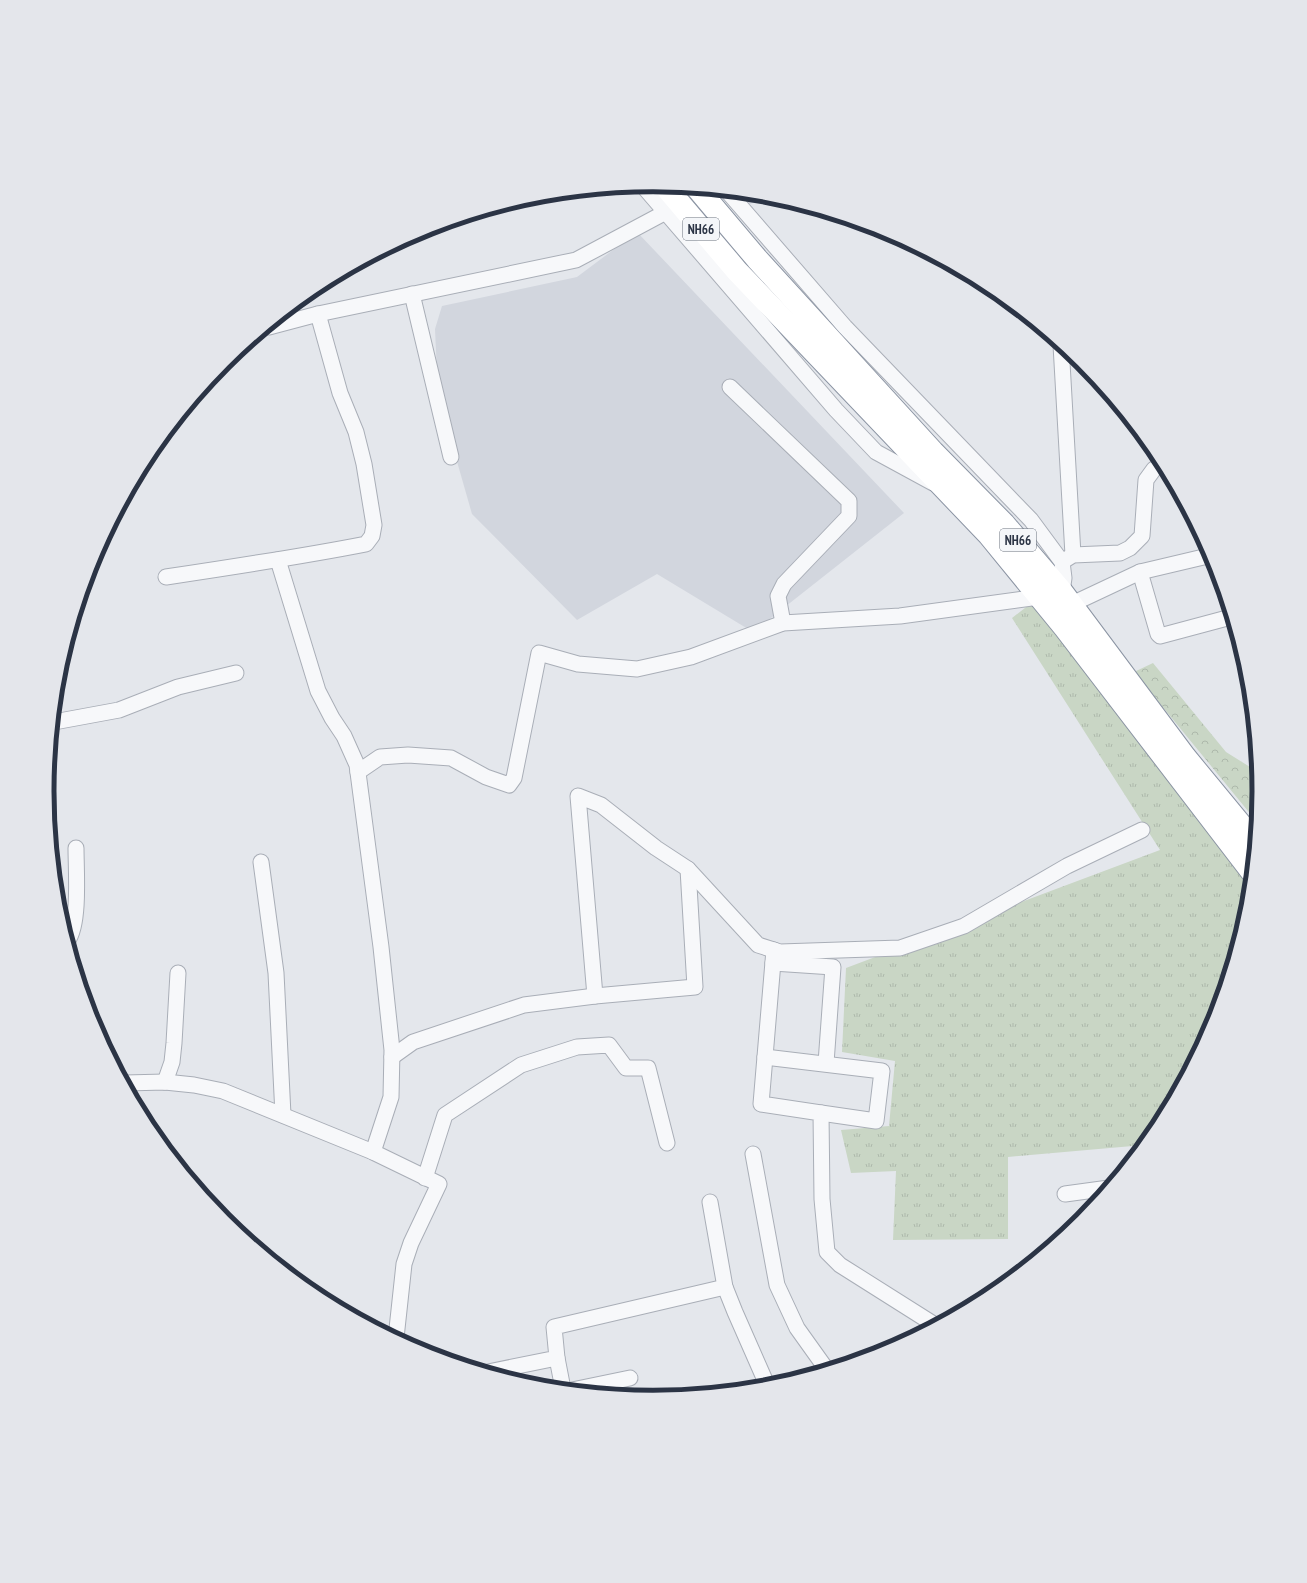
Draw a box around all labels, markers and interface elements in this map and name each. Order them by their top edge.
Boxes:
road number: NH66 [683,218,719,240]
road number: NH66 [1000,529,1036,551]

